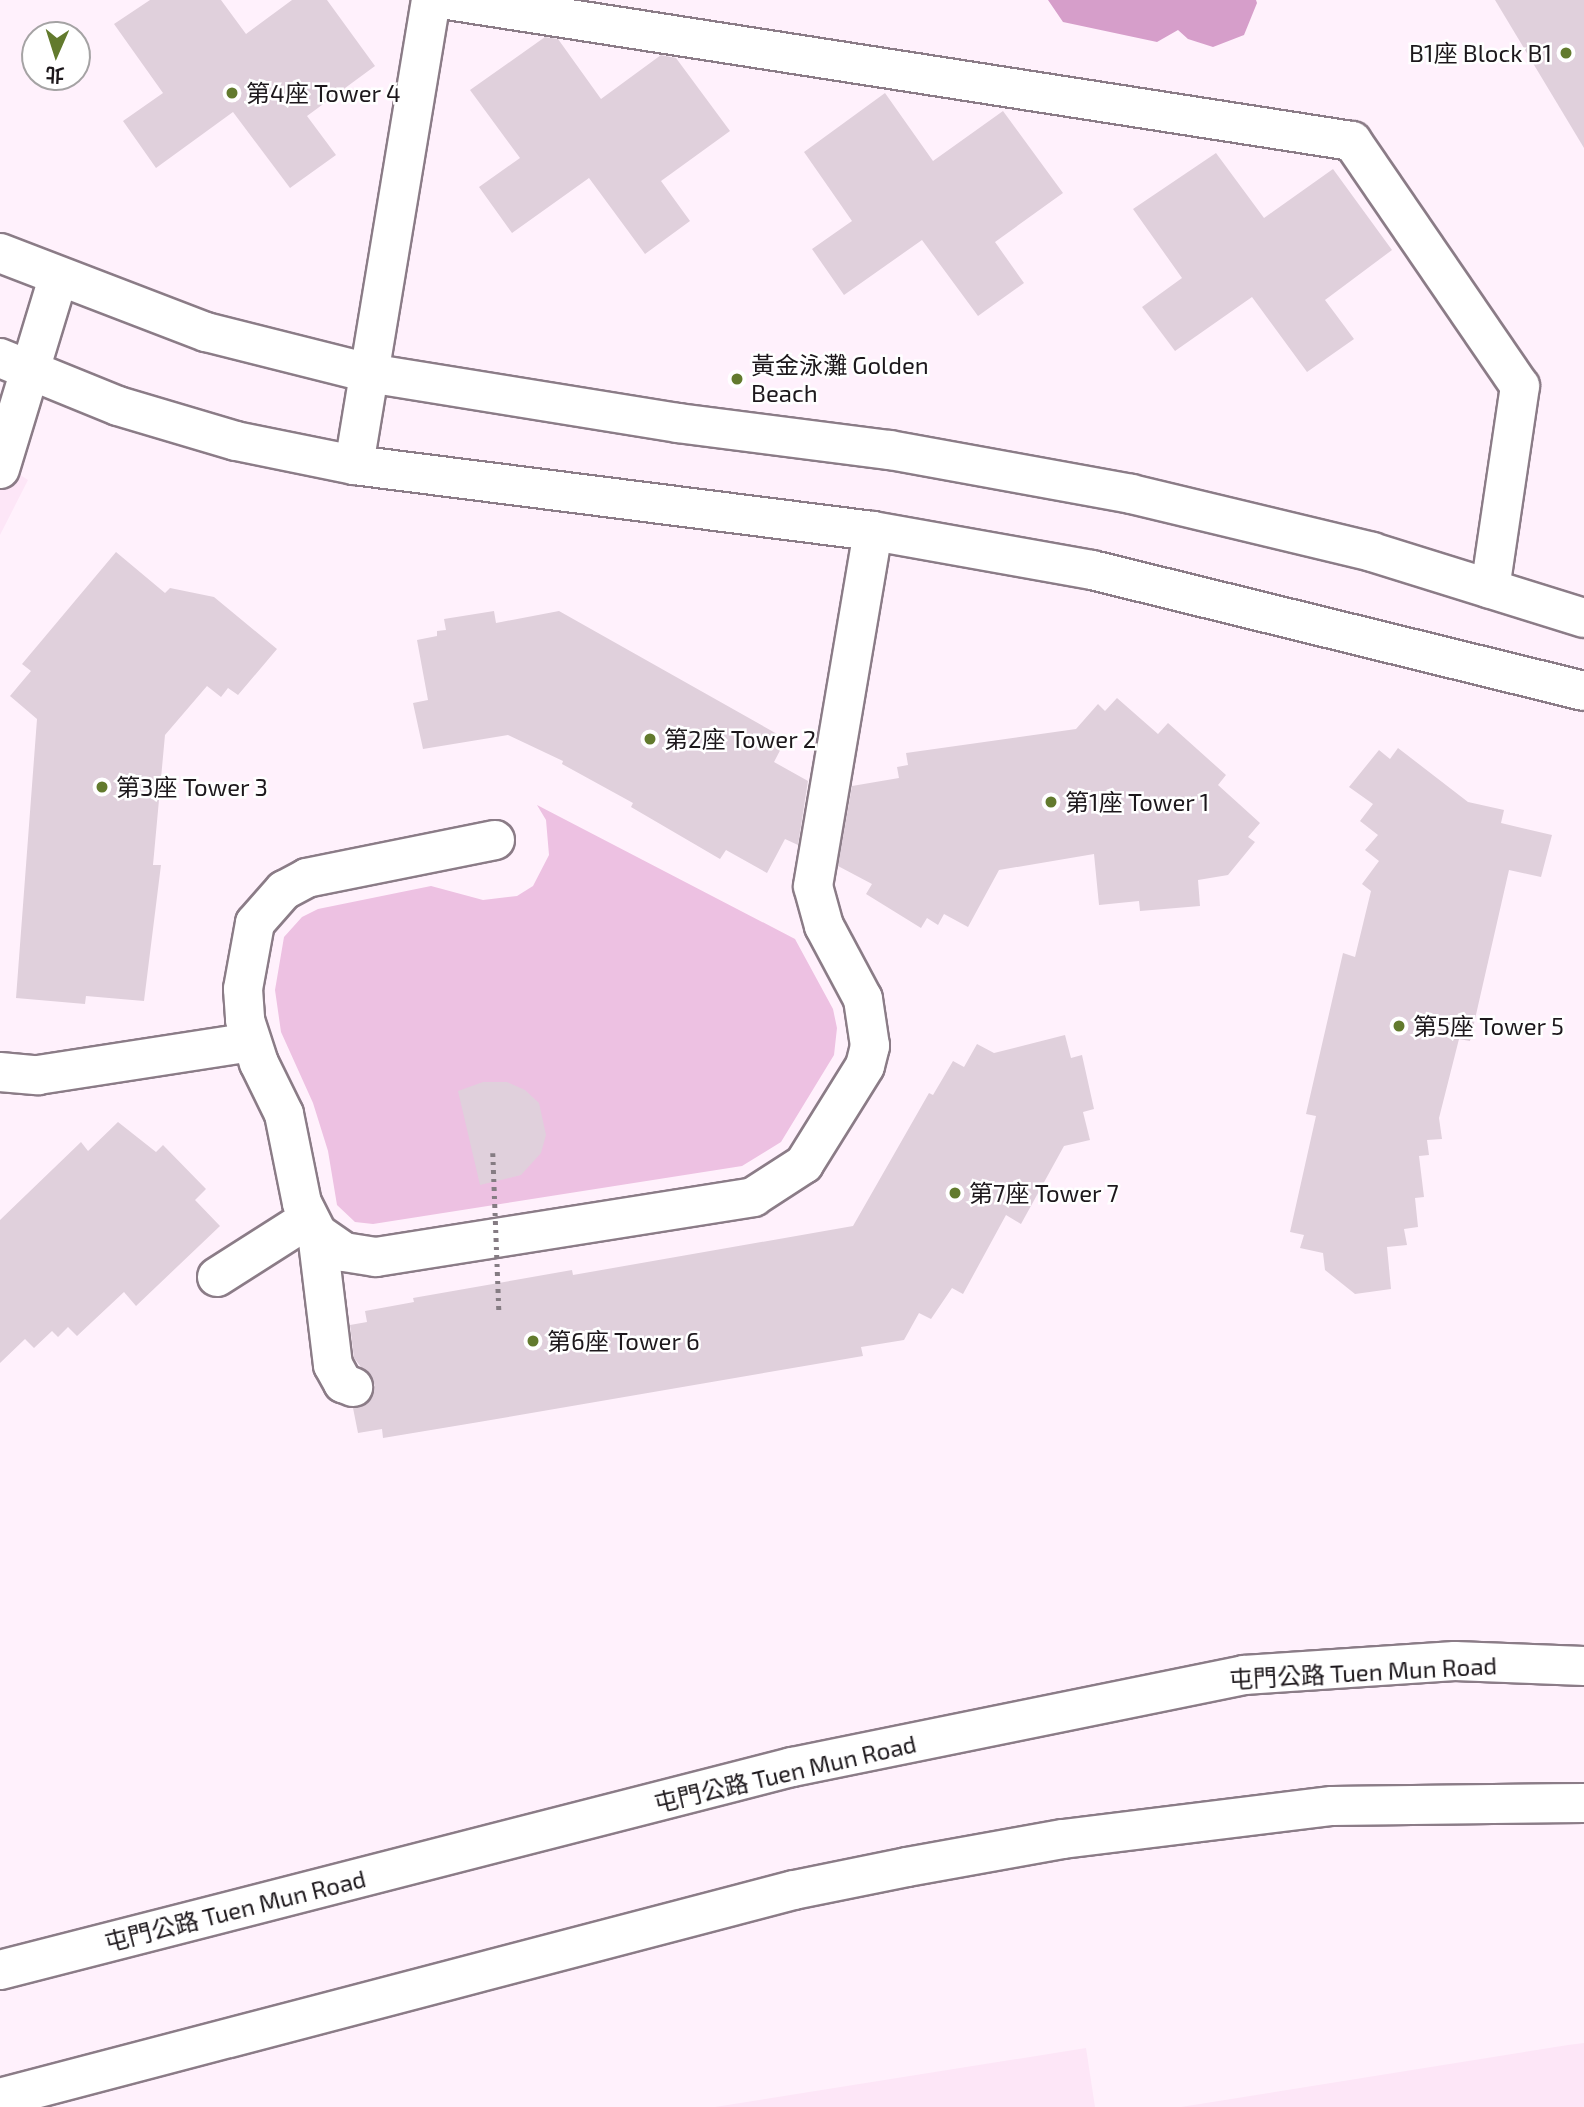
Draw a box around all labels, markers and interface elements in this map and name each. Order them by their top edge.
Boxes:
north arrow [21,21,91,91]
place label: B1座 Block B1 [1409,39,1552,67]
marker: B1座 Block B1 [1558,45,1574,61]
text: 北 [45,63,65,87]
place label: 第4座 Tower 4 [246,79,401,107]
marker: 第4座 Tower 4 [224,85,240,101]
place label: 黃金泳灘 Golden Beach [751,351,929,407]
marker: 黃金泳灘 Golden Beach [729,371,745,387]
place label: 第2座 Tower 2 [664,725,817,753]
marker: 第2座 Tower 2 [642,731,658,747]
place label: 第3座 Tower 3 [116,773,268,801]
marker: 第3座 Tower 3 [94,779,110,795]
place label: 第1座 Tower 1 [1065,788,1210,816]
marker: 第1座 Tower 1 [1043,794,1059,810]
place label: 第5座 Tower 5 [1413,1012,1564,1040]
marker: 第5座 Tower 5 [1391,1018,1407,1034]
place label: 第7座 Tower 7 [969,1179,1119,1207]
marker: 第7座 Tower 7 [947,1185,963,1201]
place label: 第6座 Tower 6 [547,1327,700,1355]
marker: 第6座 Tower 6 [525,1333,541,1349]
street label: 屯門公路 Tuen Mun Road [1228,1651,1498,1693]
street label: 屯門公路 Tuen Mun Road [651,1729,919,1817]
street label: 屯門公路 Tuen Mun Road [101,1864,369,1956]

